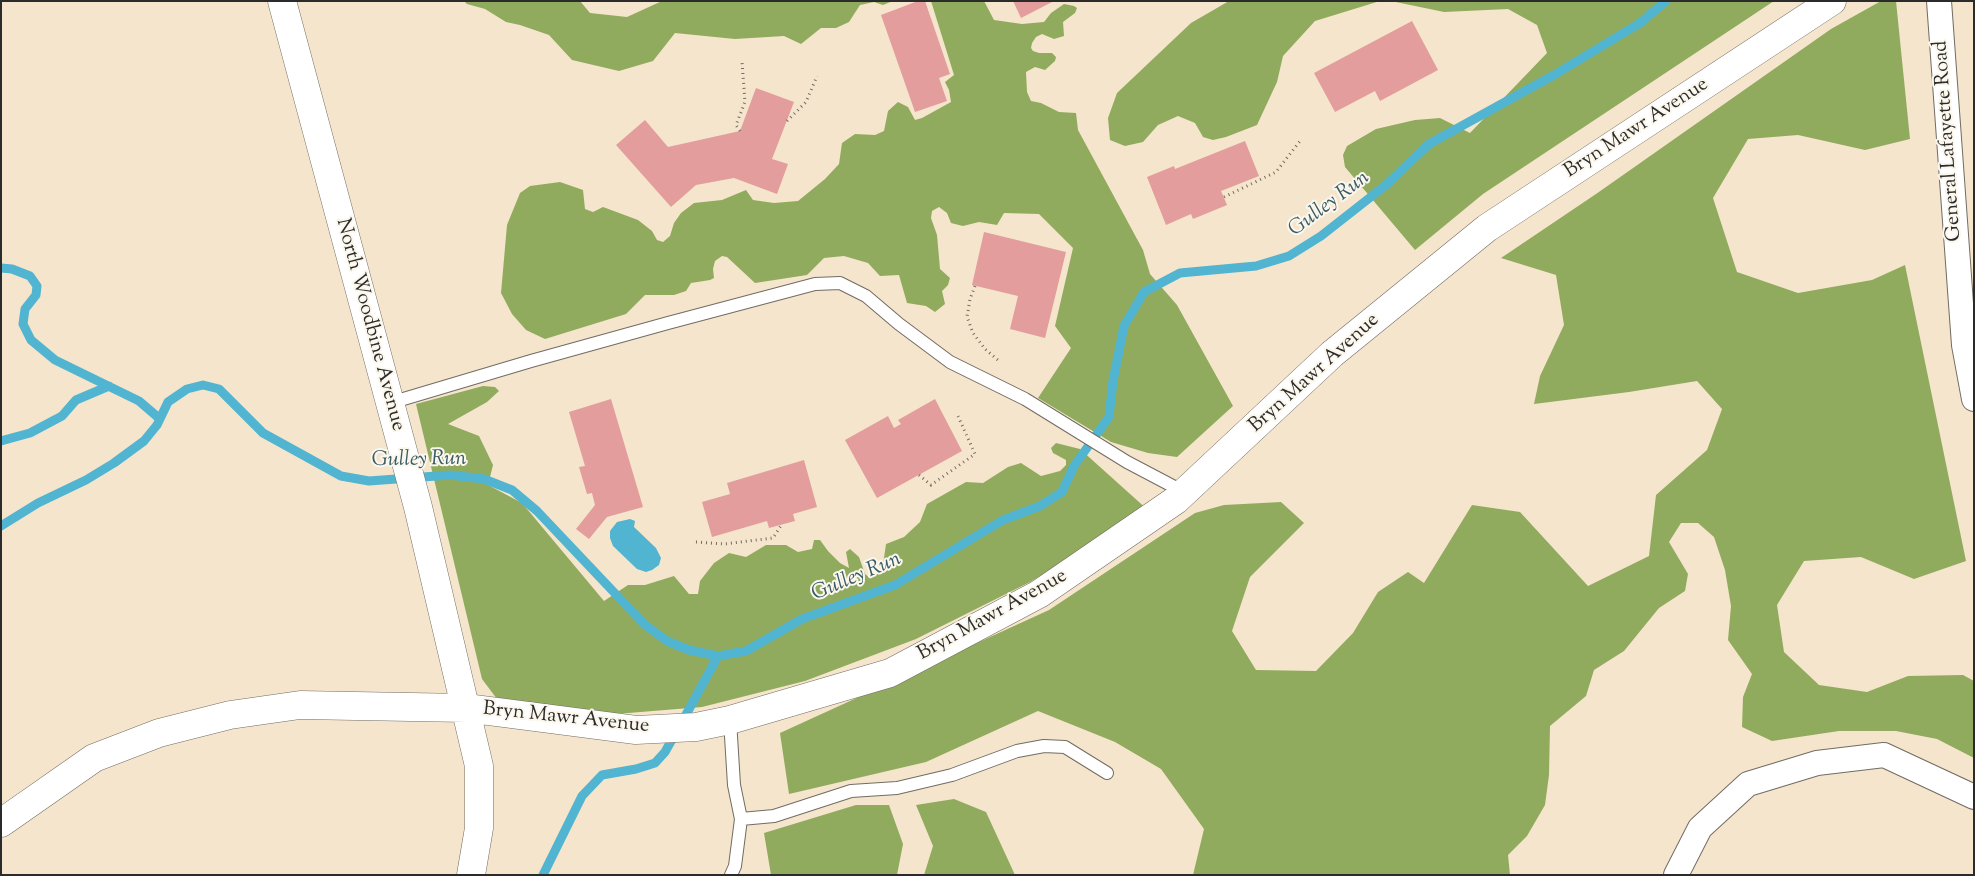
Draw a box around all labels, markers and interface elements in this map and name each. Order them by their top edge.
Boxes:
street label: General Lafayette Road [1930,40,1968,242]
street label: Bryn Mawr Avenue [1560,73,1714,185]
water label: Gulley Run [1285,166,1375,244]
street label: North Woodbine Avenue [329,216,409,434]
street label: Bryn Mawr Avenue [1245,309,1385,439]
water label: Gulley Run [371,448,467,474]
water label: Gulley Run [809,548,905,608]
street label: Bryn Mawr Avenue [914,565,1072,667]
street label: Bryn Mawr Avenue [482,698,650,740]

